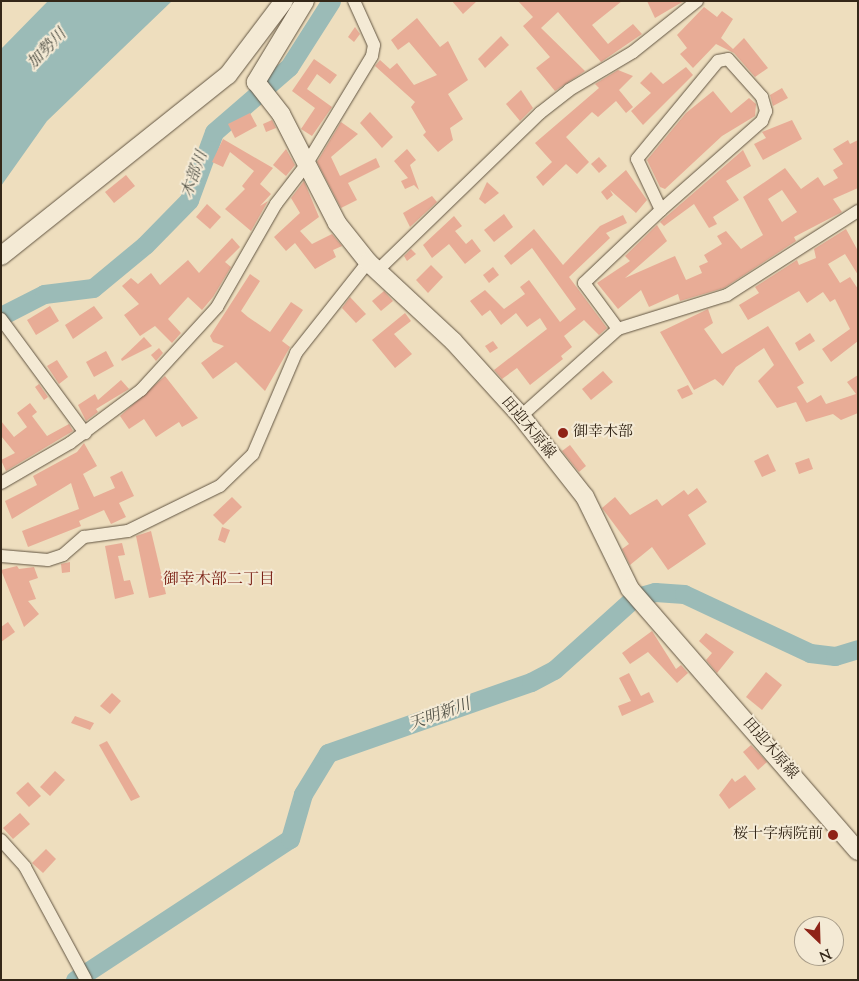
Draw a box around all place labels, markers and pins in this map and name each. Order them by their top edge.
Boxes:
place label: 御幸木部 [573,424,633,442]
marker: 御幸木部 [557,427,569,439]
place label: 桜十字病院前 [733,826,823,844]
marker: 桜十字病院前 [827,829,839,841]

